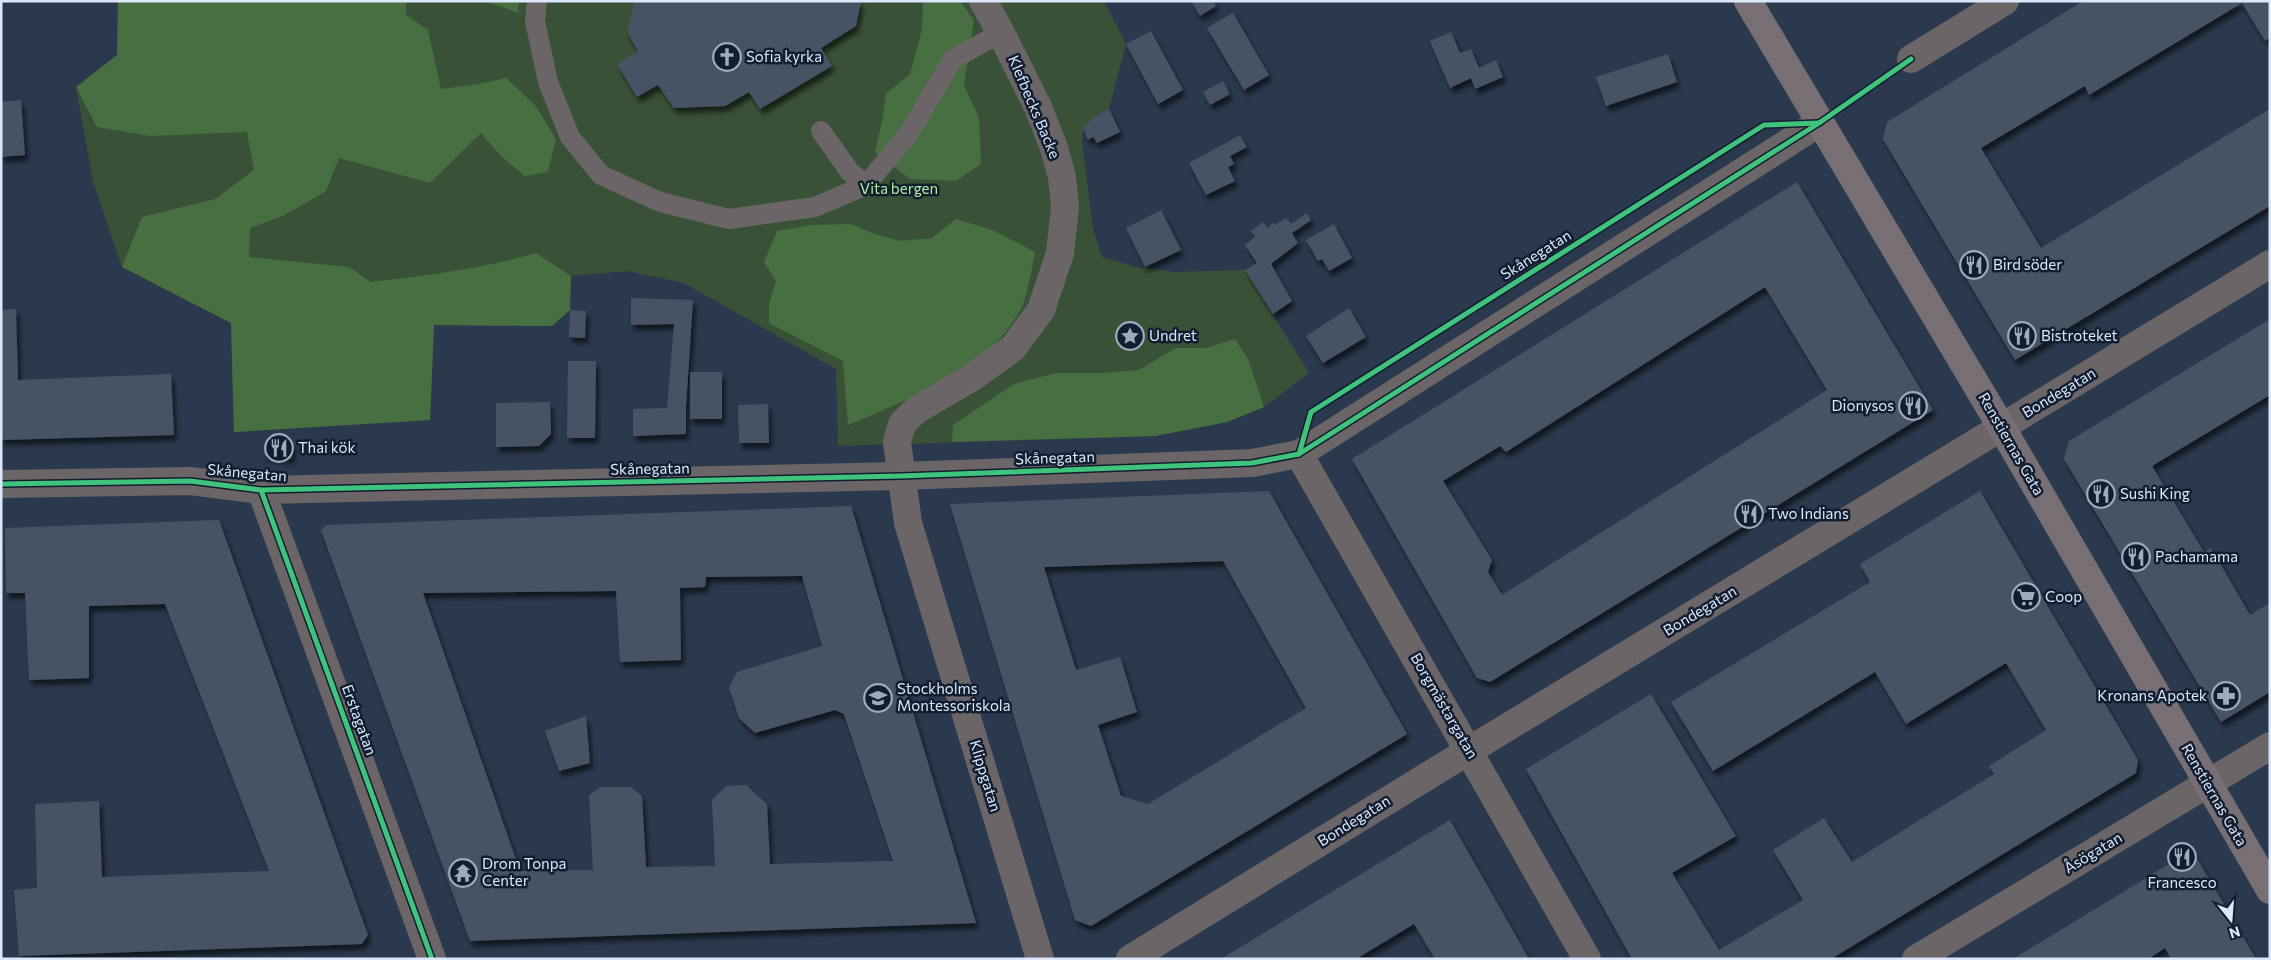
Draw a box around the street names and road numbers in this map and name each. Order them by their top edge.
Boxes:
street label: Klefbecks Backe [1005,52,1065,161]
street label: Skånegatan [1497,225,1574,283]
street label: Bondegatan [2019,363,2098,421]
street label: Renstiernas Gata [1975,389,2049,498]
street label: Skånegatan [1015,447,1095,467]
street label: Skånegatan [610,458,690,478]
street label: Skånegatan [207,460,288,484]
street label: Bondegatan [1660,581,1739,639]
street label: Borgmästargatan [1407,650,1482,761]
street label: Erstagatan [339,682,381,757]
street label: Klippgatan [967,738,1005,814]
street label: Renstiernas Gata [2178,740,2252,849]
street label: Bondegatan [1314,791,1393,850]
street label: Åsögatan [2060,827,2125,876]

